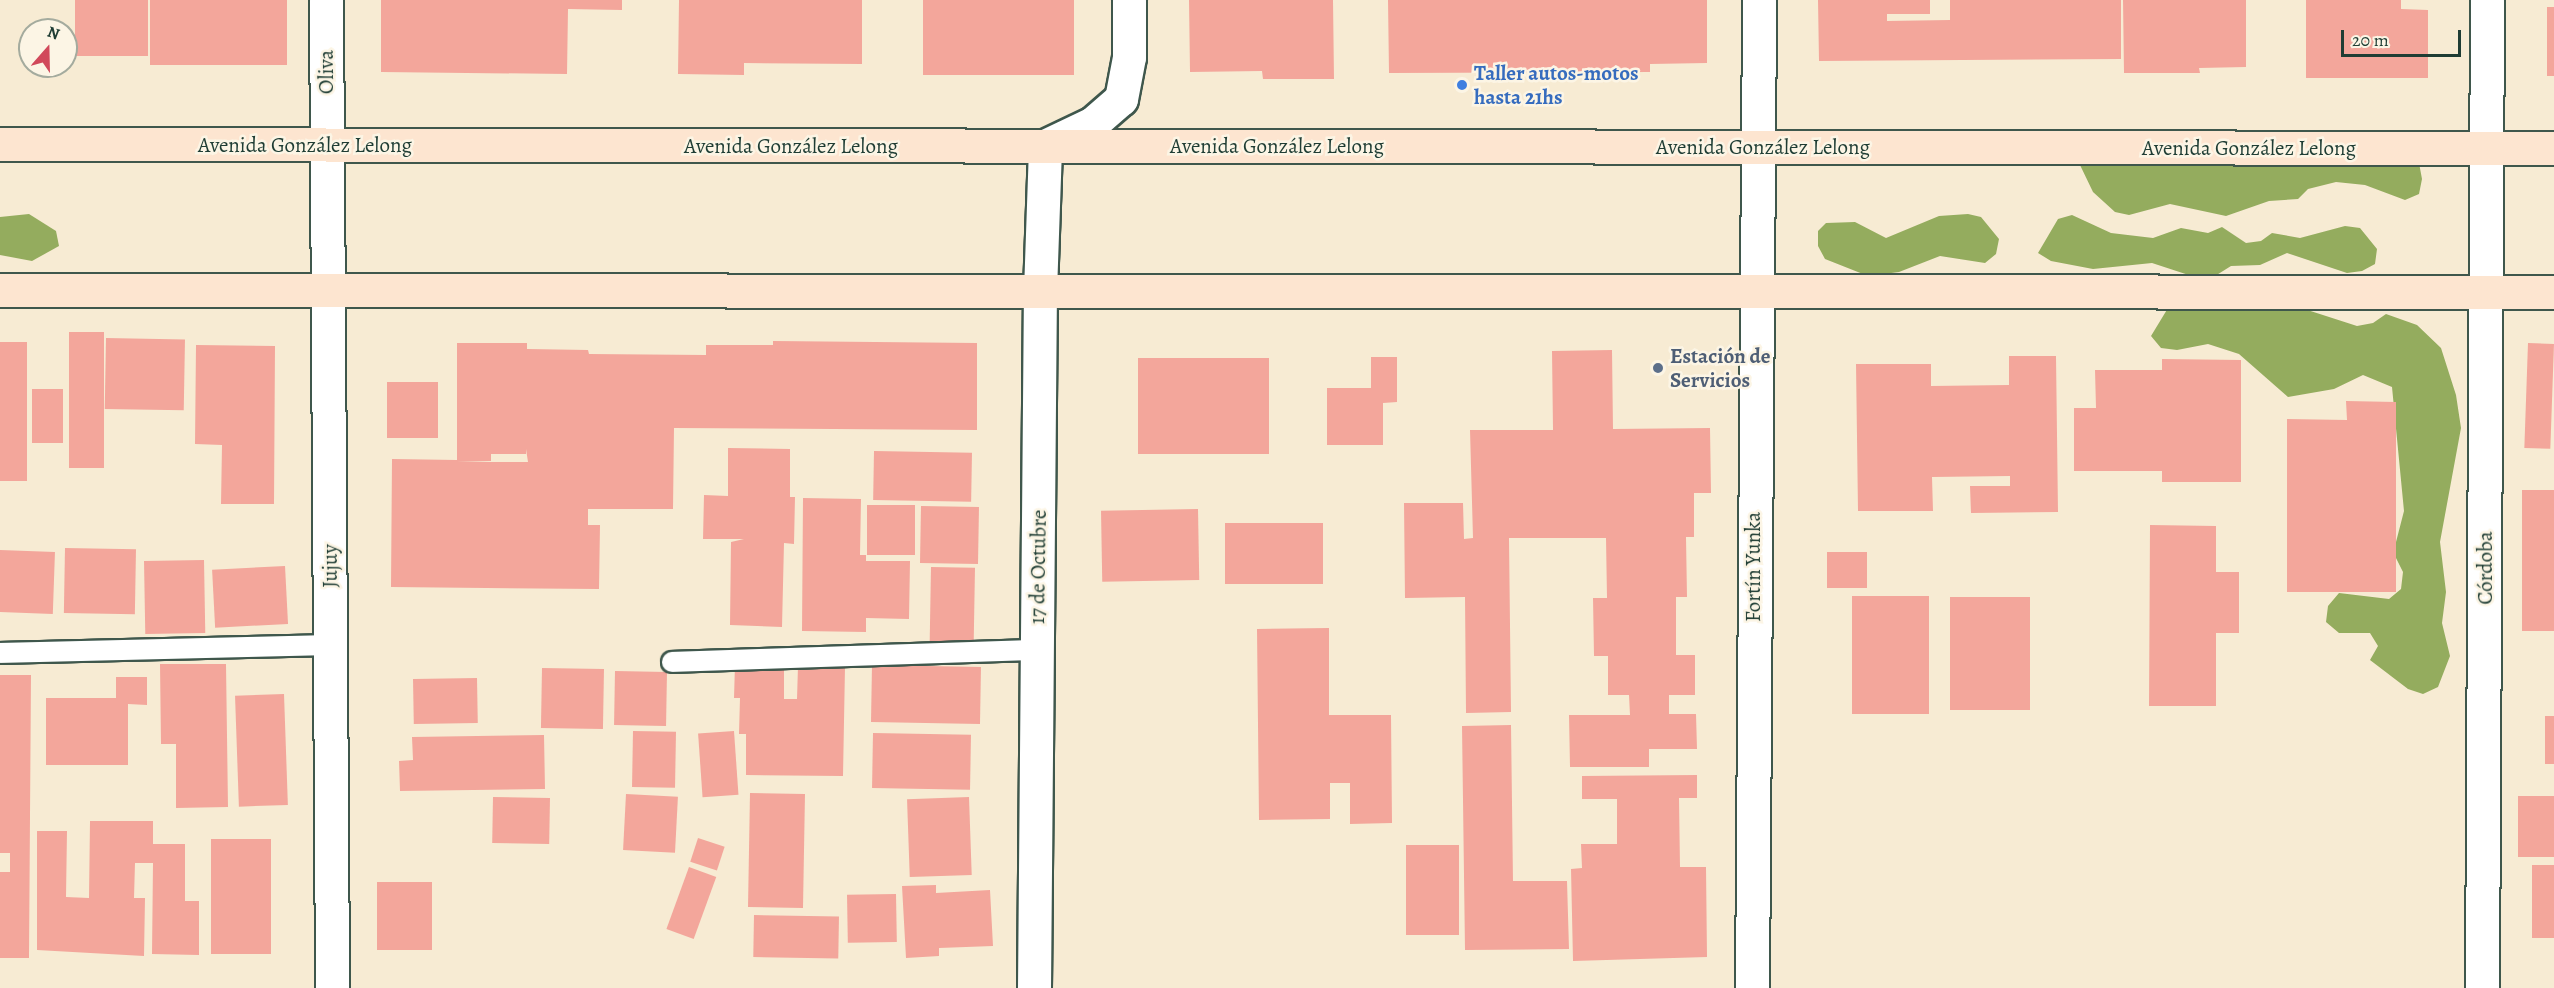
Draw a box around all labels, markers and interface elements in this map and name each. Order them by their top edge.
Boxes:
north arrow [18,18,78,78]
scale bar [2344,18,2464,56]
text: N [44,21,63,45]
text: 20 m [2352,28,2389,52]
street label: Oliva [313,50,339,94]
place label: Taller autos-motos hasta 21hs [1474,60,1639,110]
marker: Taller autos-motos hasta 21hs [1455,78,1469,92]
street label: Avenida González Lelong [198,132,412,158]
street label: Avenida González Lelong [684,133,898,159]
street label: Avenida González Lelong [1170,133,1384,159]
street label: Avenida González Lelong [1656,134,1870,160]
street label: Avenida González Lelong [2142,135,2356,161]
place label: Estación de Servicios [1670,343,1770,393]
marker: Estación de Servicios [1651,361,1665,375]
street label: 17 de Octubre [1024,509,1052,625]
street label: Fortín Yunka [1740,512,1766,622]
street label: Córdoba [2472,531,2498,605]
street label: Jujuy [317,544,343,588]

